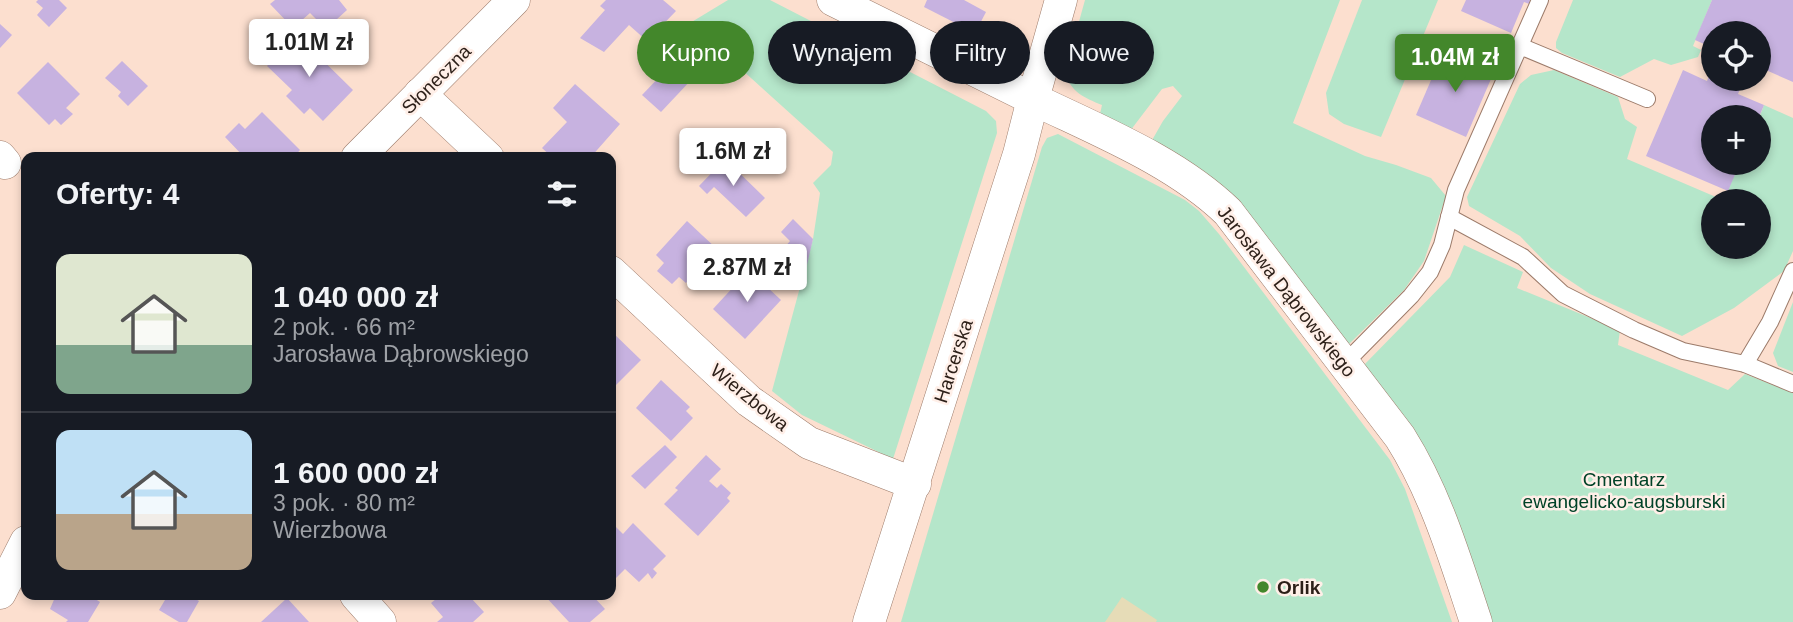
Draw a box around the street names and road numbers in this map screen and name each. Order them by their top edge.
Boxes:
street label: Słoneczna [398,40,475,118]
street label: Jarosława Dąbrowskiego [1213,202,1360,381]
street label: Harcerska [930,316,977,406]
street label: Wierzbowa [707,360,793,435]

